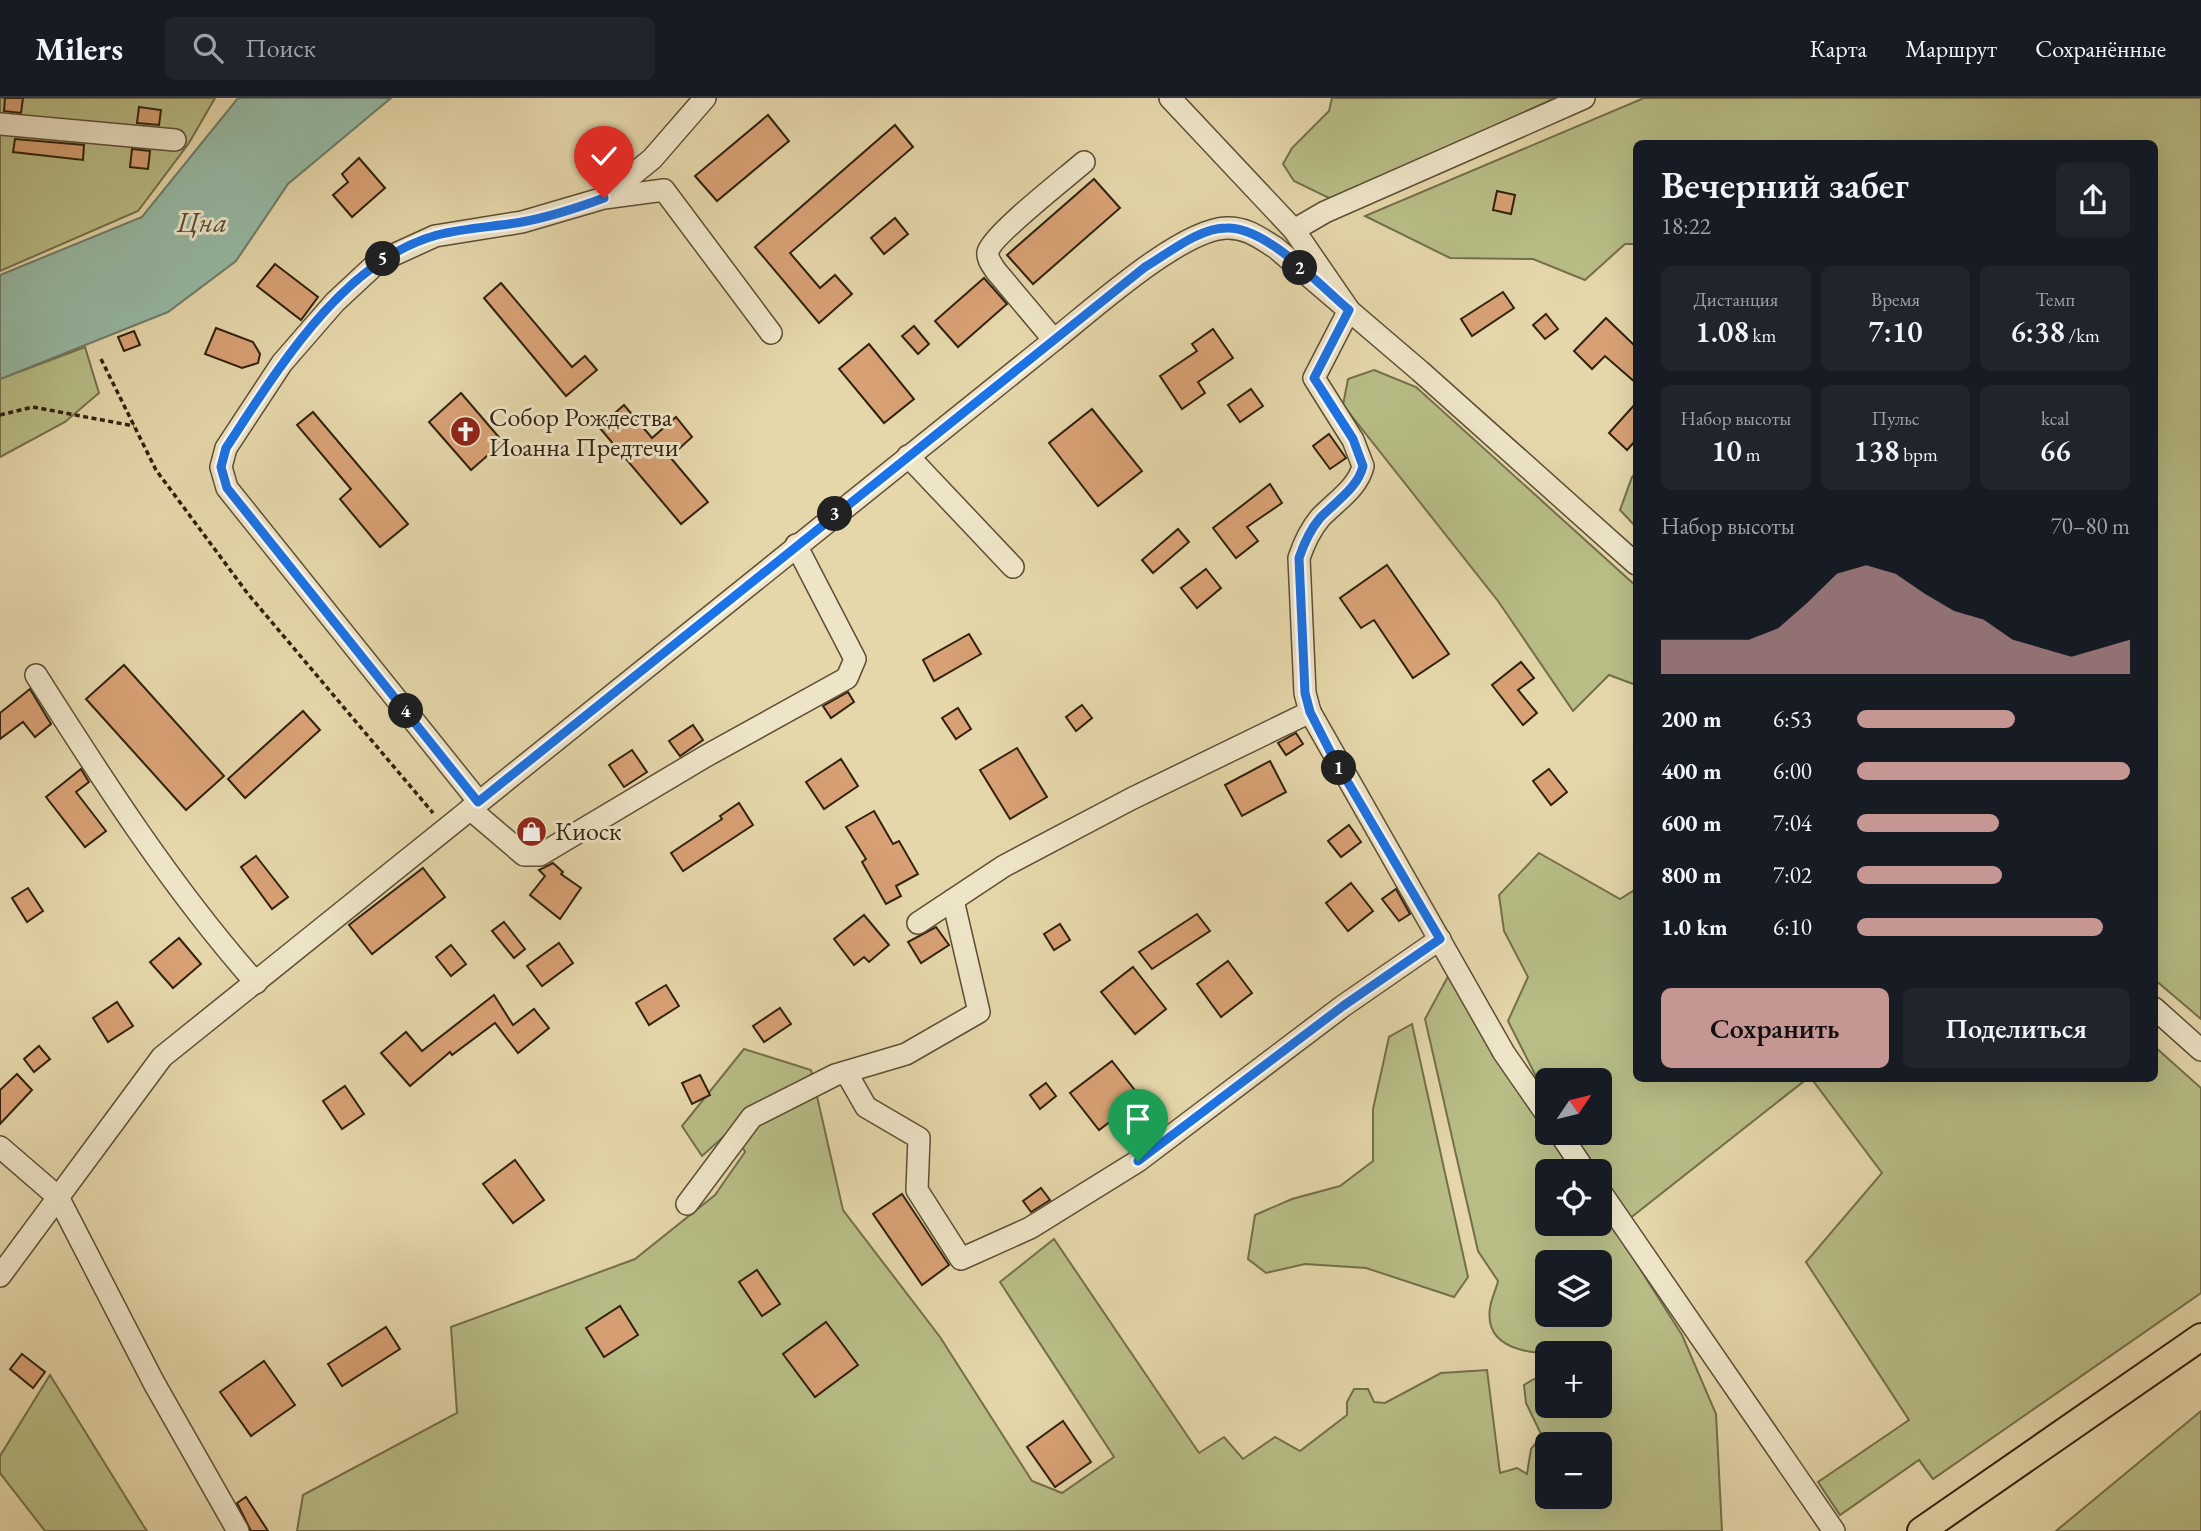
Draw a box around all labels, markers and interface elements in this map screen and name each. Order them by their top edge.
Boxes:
search box [165,17,655,80]
text: Milers [35,27,123,70]
icon: search [189,29,227,67]
text: Поиск [245,31,316,65]
text: Карта [1810,33,1867,64]
text: Маршрут [1905,33,1997,64]
text: Сохранённые [2035,33,2166,64]
pin [574,126,634,198]
icon: check [585,137,623,175]
text: Вечерний забег [1661,160,1909,209]
button: share [2056,163,2130,237]
water label: Цна [176,204,227,240]
text: 18:22 [1661,211,1711,241]
pin: 5 [366,242,400,276]
text: 5 [377,246,388,271]
pin: 2 [1282,250,1318,286]
text: 2 [1294,255,1305,280]
text: Дистанция [1693,287,1778,312]
text: Время [1871,287,1920,312]
text: Темп [2035,287,2075,312]
text: 1.08 [1695,312,1749,351]
text: 7:10 [1868,312,1923,351]
text: 6:38 [2010,312,2065,351]
text: km [1749,323,1776,348]
text: /km [2065,323,2100,348]
place label: Собор Рождества Иоанна Предтечи [489,400,679,464]
text: Набор высоты [1681,406,1791,431]
text: Пульс [1871,406,1920,431]
text: kcal [2041,406,2069,431]
church icon: Собор Рождества Иоанна Предтечи [449,415,483,449]
text: 10 [1711,431,1742,470]
text: 138 [1853,431,1899,470]
text: 66 [2040,431,2071,470]
text: m [1742,442,1761,467]
text: bpm [1899,442,1938,467]
pin: 3 [818,496,852,532]
text: 3 [829,501,840,526]
text: Набор высоты [1661,511,1795,541]
text: 70–80 m [2051,511,2130,541]
pin: 4 [388,694,424,728]
text: 4 [400,698,411,723]
text: 200 m [1661,704,1722,734]
text: 6:53 [1773,704,1812,734]
pin: 1 [1322,750,1356,786]
text: 1 [1333,755,1344,780]
text: 400 m [1661,756,1722,786]
text: 6:00 [1773,756,1812,786]
text: 600 m [1661,808,1722,838]
text: 7:04 [1773,808,1812,838]
shop icon: Киоск [515,814,549,848]
place label: Киоск [555,814,622,848]
text: 800 m [1661,860,1722,890]
text: 7:02 [1773,860,1812,890]
text: 1.0 km [1661,912,1728,942]
text: 6:10 [1773,912,1812,942]
button: Сохранить [1661,988,1889,1068]
button: Поделиться [1903,988,2130,1068]
north arrow [1535,1068,1612,1144]
map controls [1535,1068,1612,1509]
pin [1108,1089,1168,1161]
icon: arrive [1119,1100,1157,1138]
button: locate [1535,1159,1612,1236]
button: layers [1535,1250,1612,1327]
button: + [1535,1341,1612,1418]
button: − [1535,1432,1612,1509]

